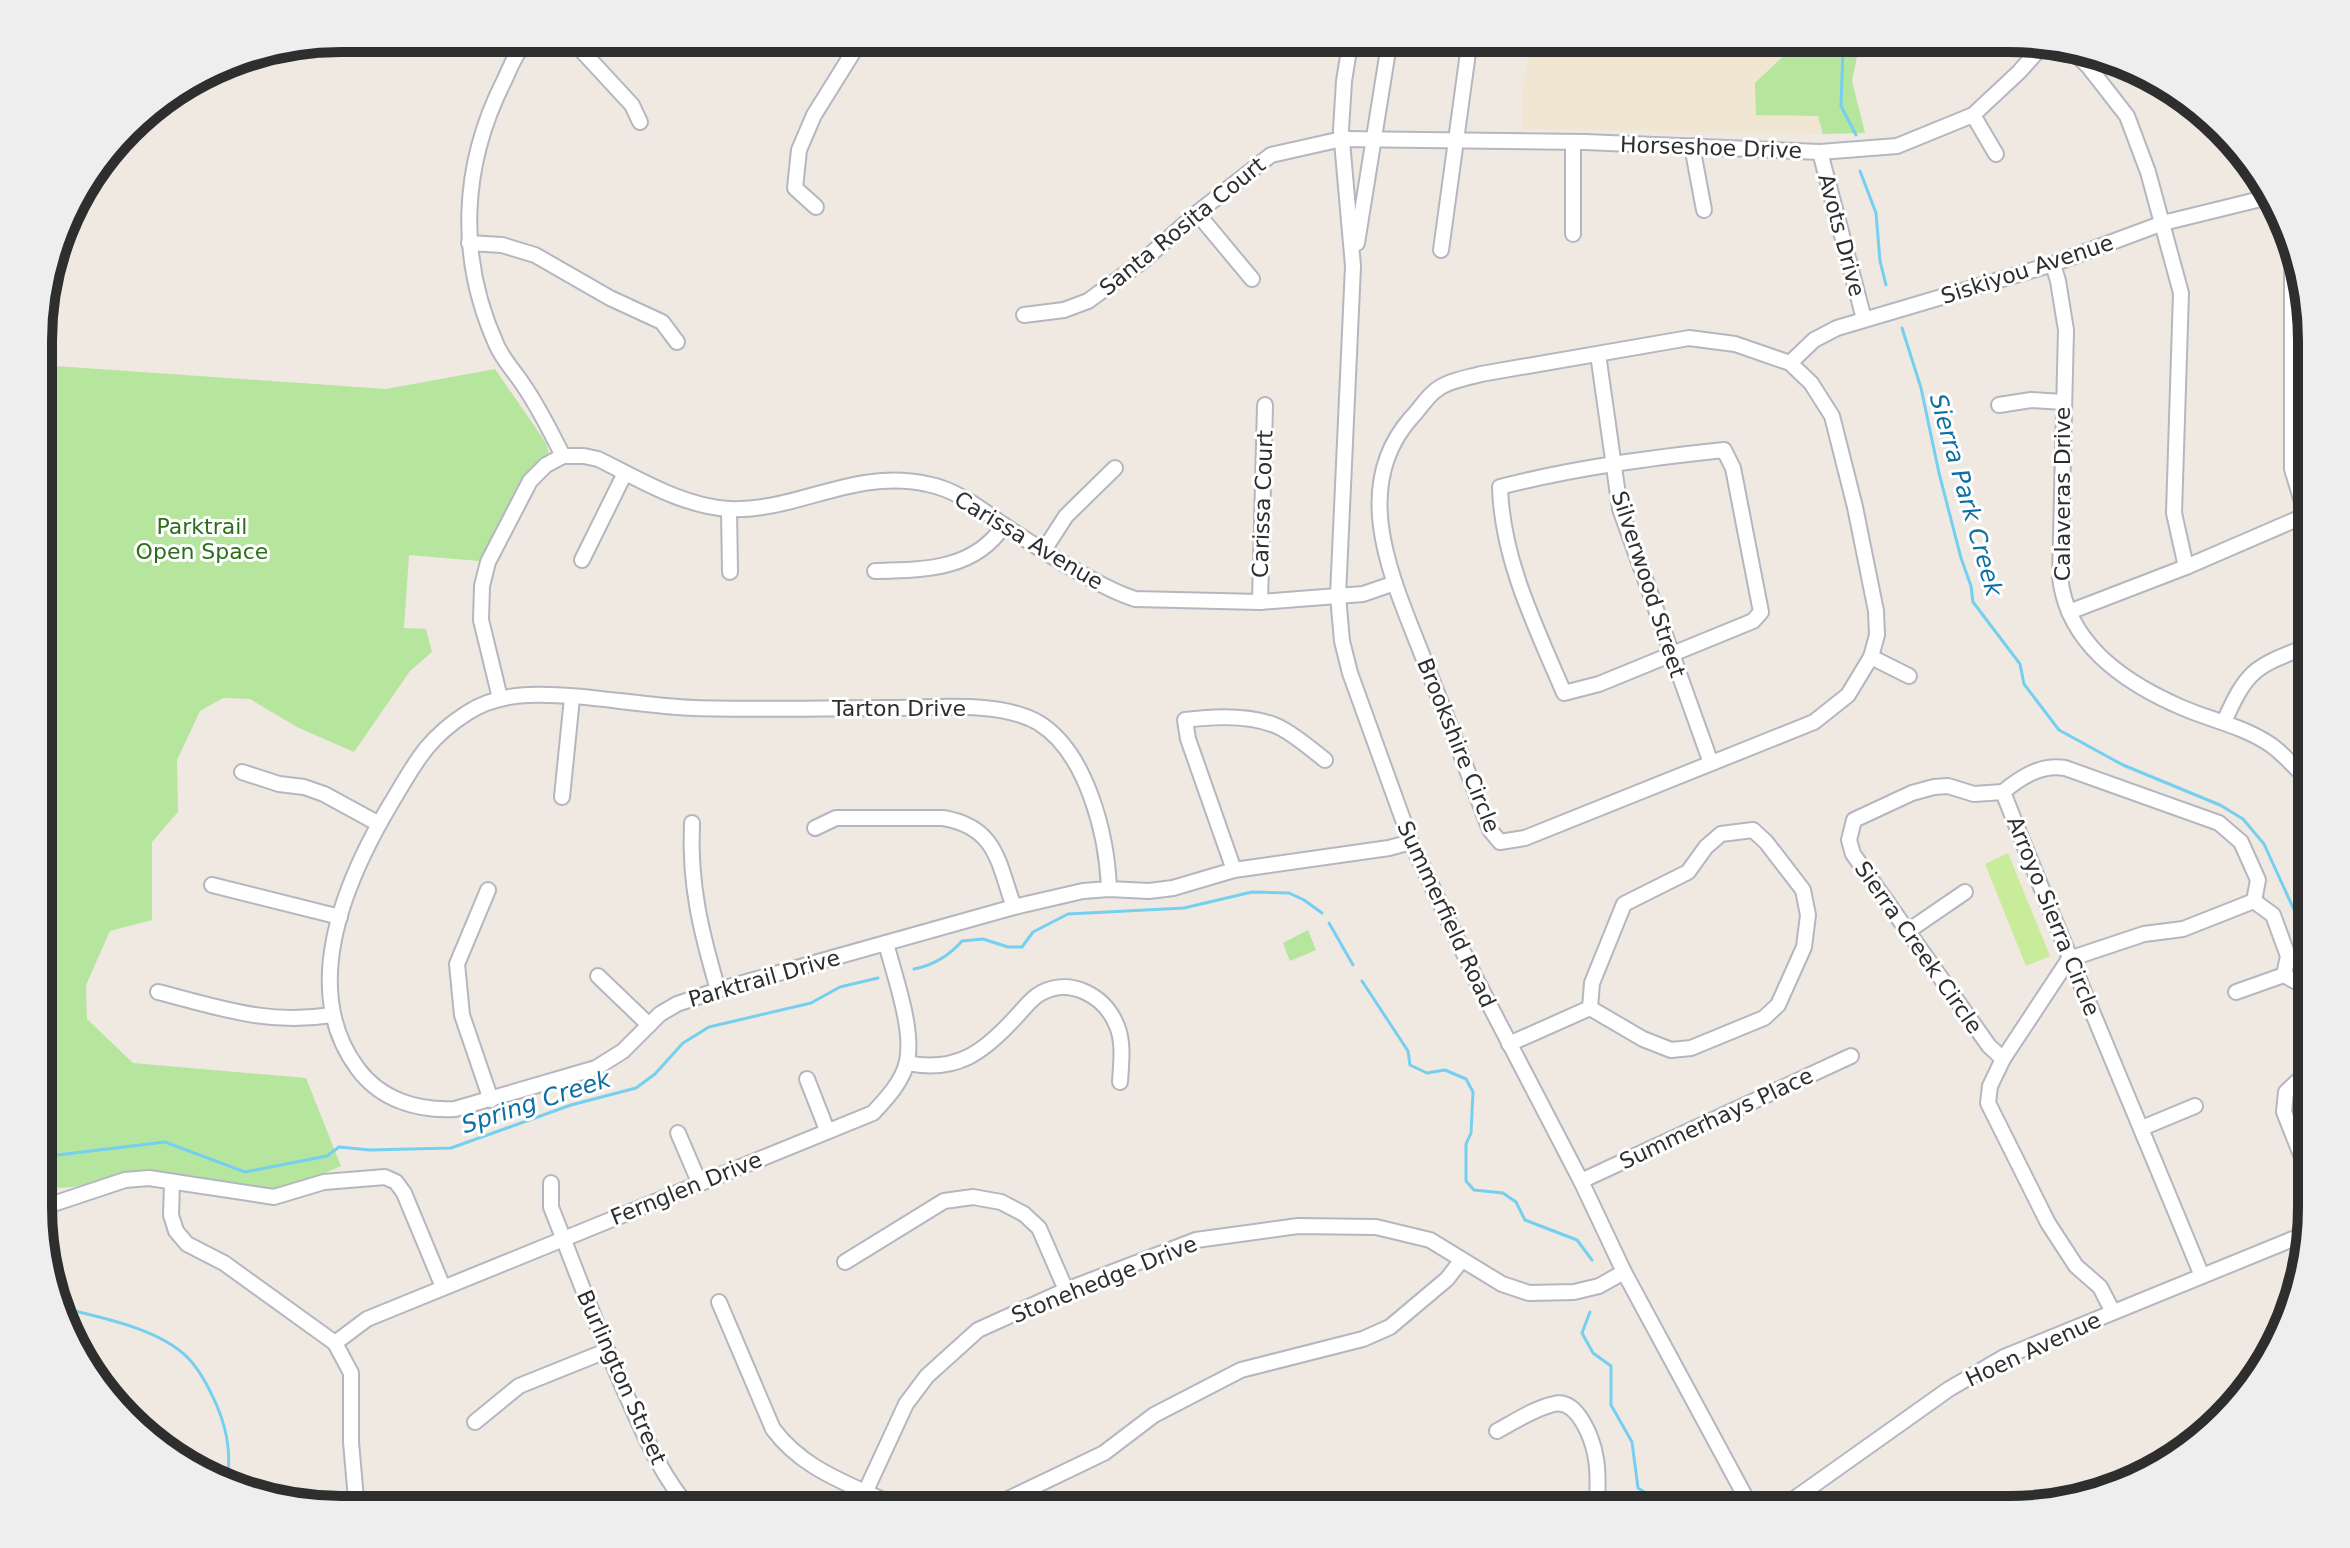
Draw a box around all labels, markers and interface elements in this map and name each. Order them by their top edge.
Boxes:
street label: Horseshoe Drive [1620,132,1802,163]
street label: Santa Rosita Court [1095,152,1270,301]
street label: Avots Drive [1813,171,1870,299]
street label: Siskiyou Avenue [1938,230,2116,309]
water label: Sierra Park Creek [1924,391,2009,601]
street label: Calaveras Drive [2050,407,2075,581]
street label: Carissa Court [1247,429,1278,578]
street label: Carissa Avenue [950,486,1108,595]
street label: Silverwood Street [1607,488,1691,681]
park label: Parktrail Open Space [136,514,268,564]
street label: Brookshire Circle [1412,654,1505,836]
street label: Tarton Drive [831,696,966,721]
street label: Arroyo Sierra Circle [2002,813,2105,1020]
street label: Summerfield Road [1392,817,1501,1011]
street label: Sierra Creek Circle [1850,856,1987,1038]
street label: Parktrail Drive [685,945,843,1012]
street label: Summerhays Place [1616,1063,1817,1174]
water label: Spring Creek [458,1064,615,1139]
street label: Fernglen Drive [607,1147,765,1230]
street label: Stonehedge Drive [1008,1231,1201,1328]
street label: Burlington Street [572,1286,671,1469]
street label: Hoen Avenue [1962,1307,2105,1392]

